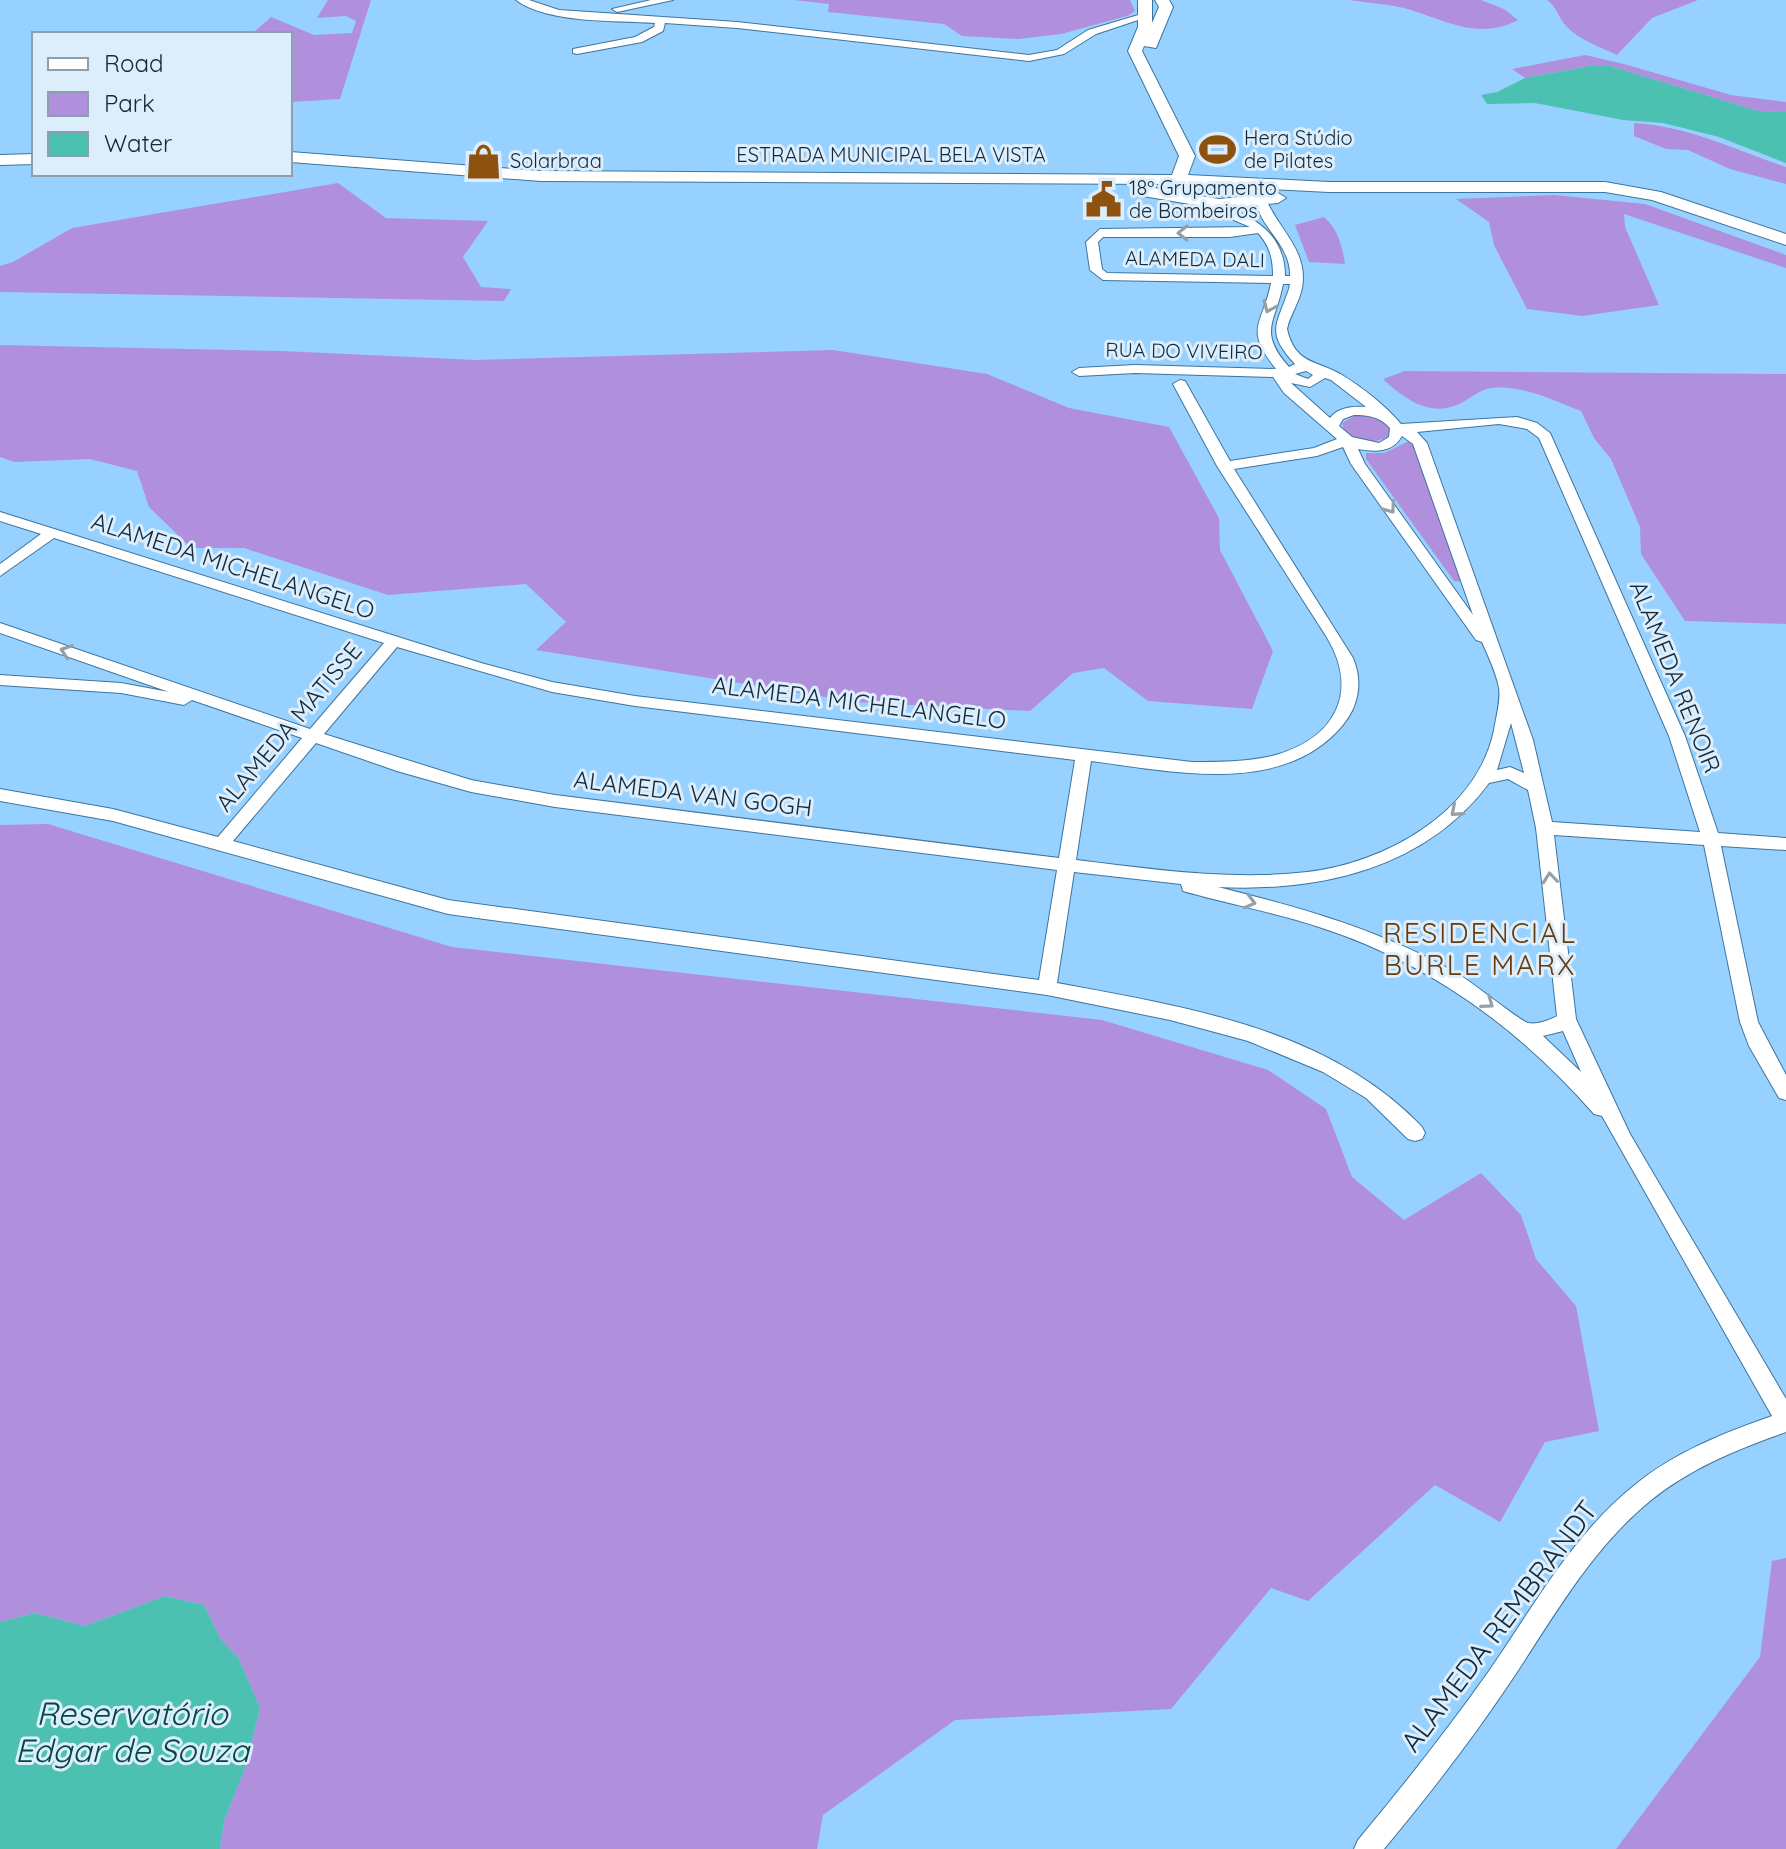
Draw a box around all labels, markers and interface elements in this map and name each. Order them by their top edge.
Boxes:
legend [32,32,292,176]
text: Road [104,48,164,78]
text: Park [104,88,155,118]
place label: Hera Stúdio de Pilates [1244,125,1353,173]
text: Water [104,128,172,158]
sports icon: Hera Stúdio de Pilates [1199,130,1237,168]
shop icon: Solarbraa [465,142,503,180]
street label: ESTRADA MUNICIPAL BELA VISTA [736,142,1046,167]
place label: Solarbraa [510,148,602,173]
place label: 18º Grupamento de Bombeiros [1129,175,1277,223]
public building icon: 18º Grupamento de Bombeiros [1084,181,1122,219]
one-way arrow [1176,224,1189,241]
street label: ALAMEDA DALI [1125,245,1265,272]
one-way arrow [1263,299,1279,314]
street label: RUA DO VIVEIRO [1105,337,1263,364]
one-way arrow [1380,499,1395,513]
street label: ALAMEDA MICHELANGELO [88,505,379,625]
street label: ALAMEDA RENOIR [1624,576,1728,777]
street label: ALAMEDA MATISSE [209,636,368,817]
one-way arrow [60,644,74,661]
street label: ALAMEDA MICHELANGELO [710,669,1008,735]
street label: ALAMEDA VAN GOGH [572,763,814,823]
one-way arrow [1451,801,1466,815]
one-way arrow [1542,871,1559,884]
one-way arrow [1243,892,1257,909]
district label: RESIDENCIAL BURLE MARX [1383,915,1577,982]
one-way arrow [1479,993,1493,1008]
street label: ALAMEDA REMBRANDT [1393,1493,1605,1758]
water label: Reservatório Edgar de Souza [15,1693,251,1770]

